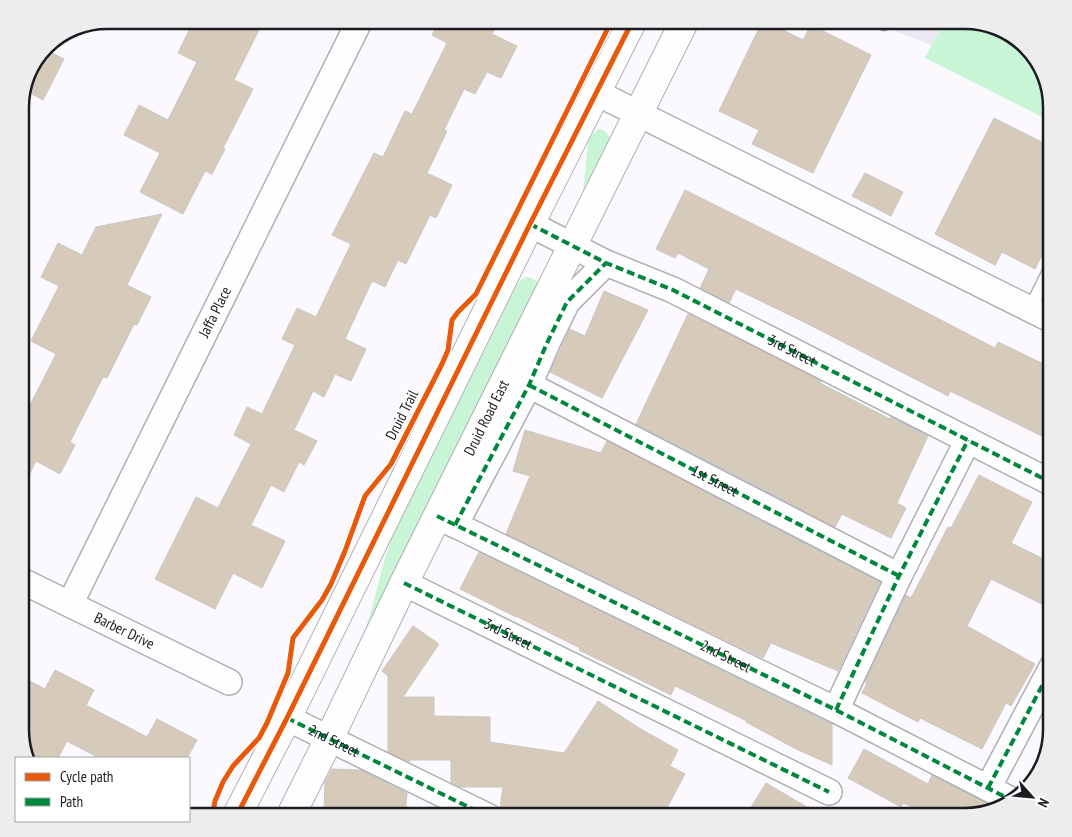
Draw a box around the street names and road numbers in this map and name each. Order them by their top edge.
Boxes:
street label: Jaffa Place [194,283,235,341]
street label: 3rd Street [765,330,819,370]
street label: Druid Road East [459,377,513,458]
street label: Druid Trail [381,386,422,443]
street label: 1st Street [688,460,742,500]
street label: Barber Drive [91,608,158,653]
street label: 3rd Street [481,614,536,654]
street label: 2nd Street [697,636,754,676]
street label: 2nd Street [305,720,362,761]

